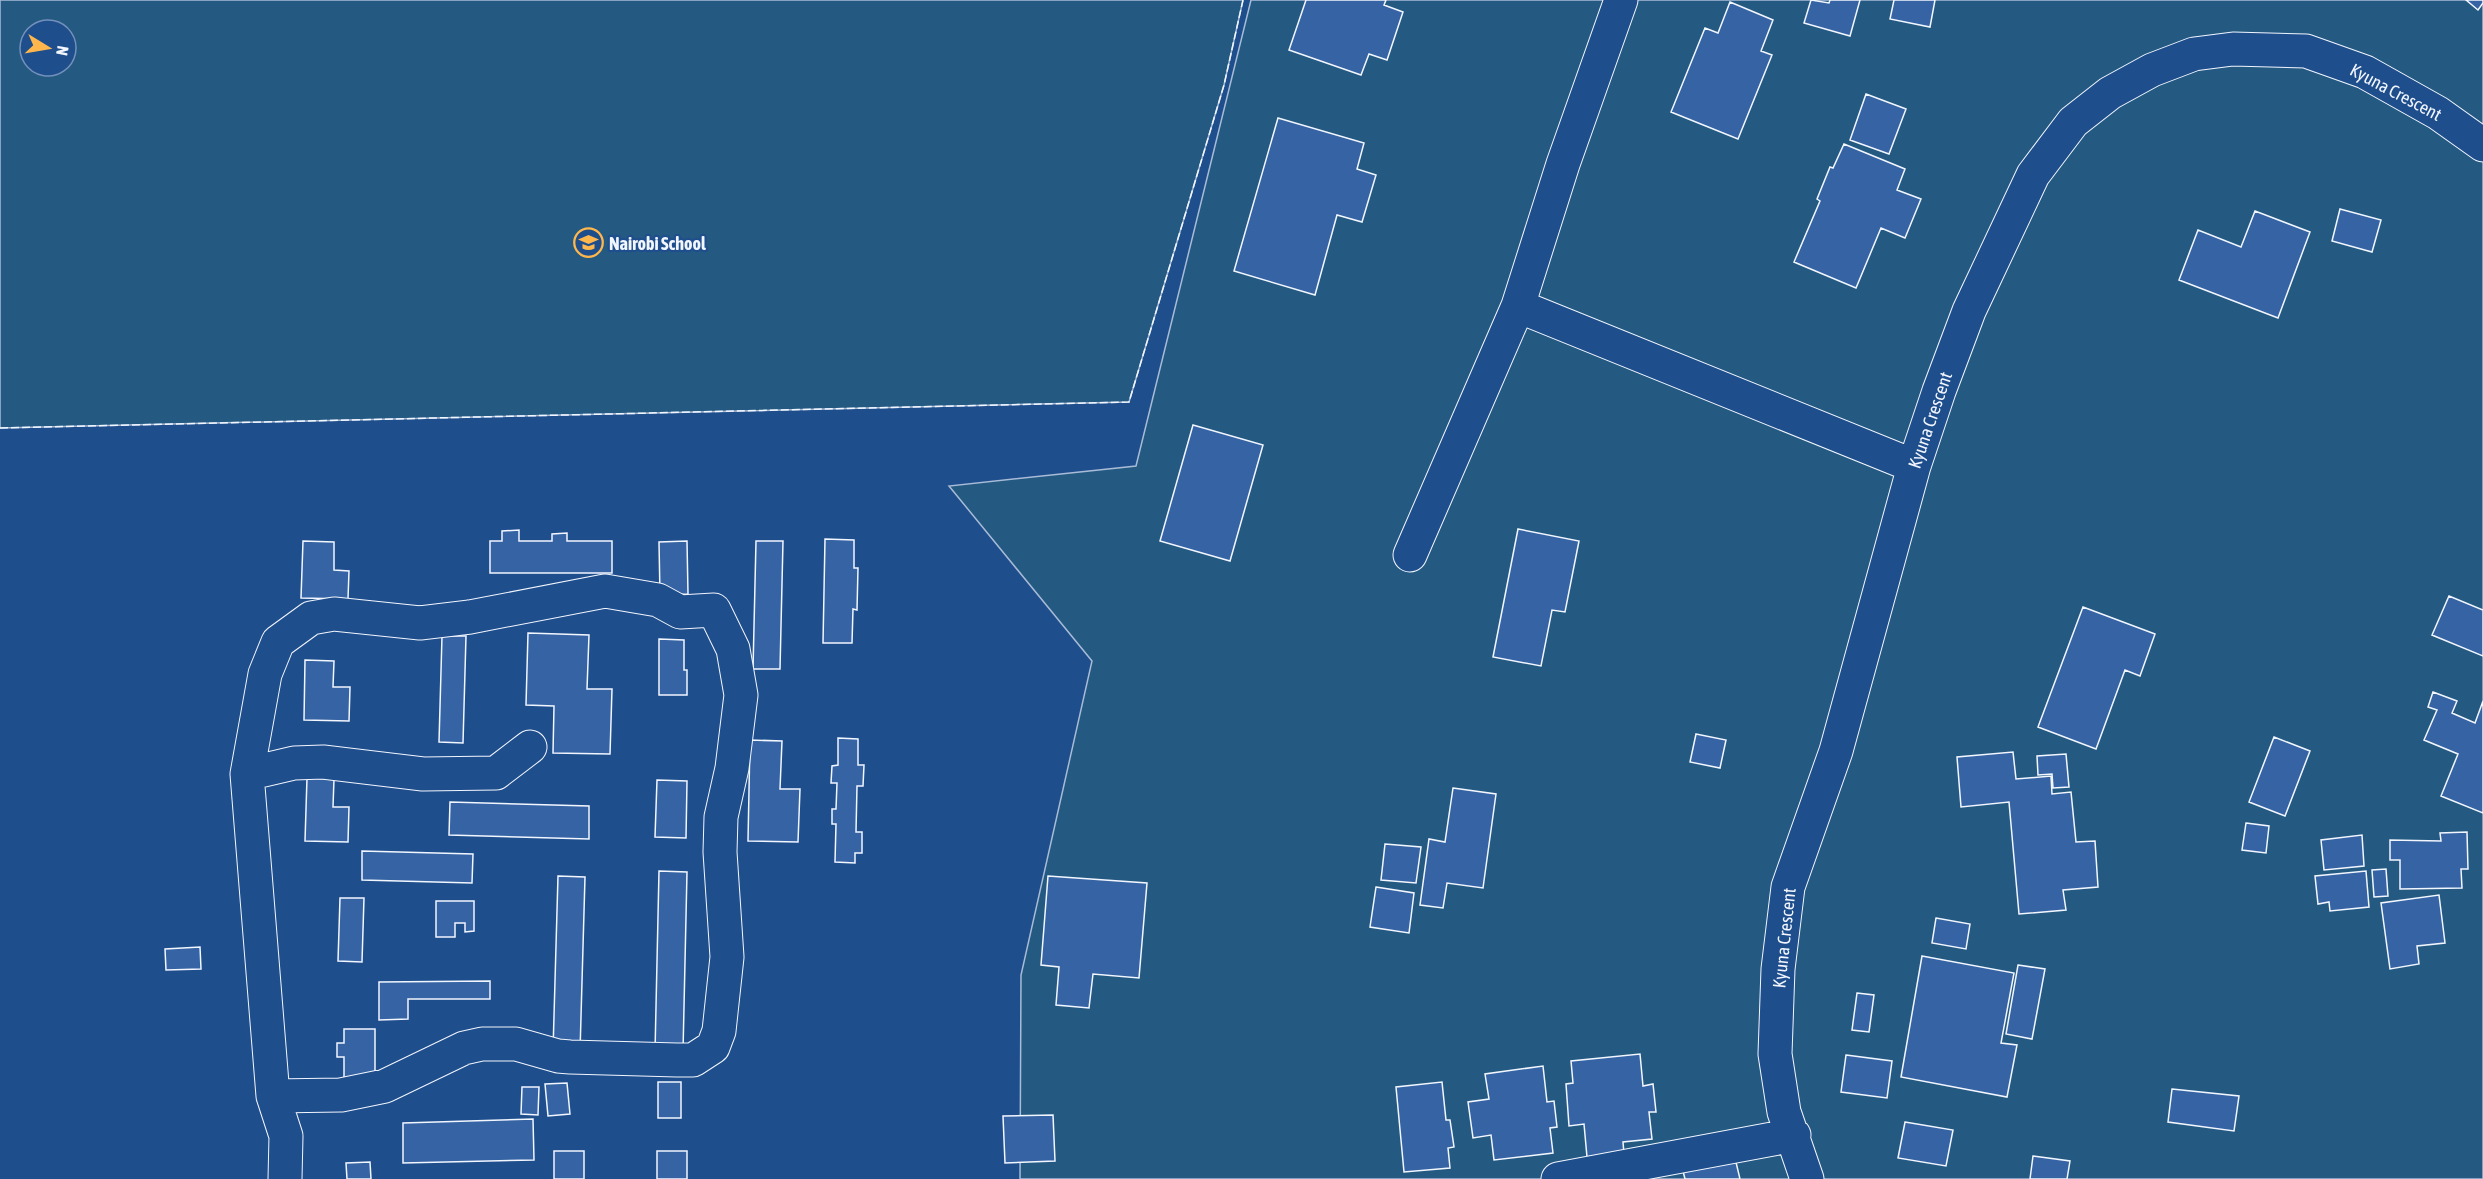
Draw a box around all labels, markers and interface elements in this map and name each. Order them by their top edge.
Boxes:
north arrow [18,18,78,78]
text: N [53,45,72,57]
street label: Kyuna Crescent [2347,59,2445,125]
school or university icon: Nairobi School [572,227,604,259]
place label: Nairobi School [609,233,706,254]
street label: Kyuna Crescent [1904,369,1956,471]
street label: Kyuna Crescent [1768,887,1800,989]

